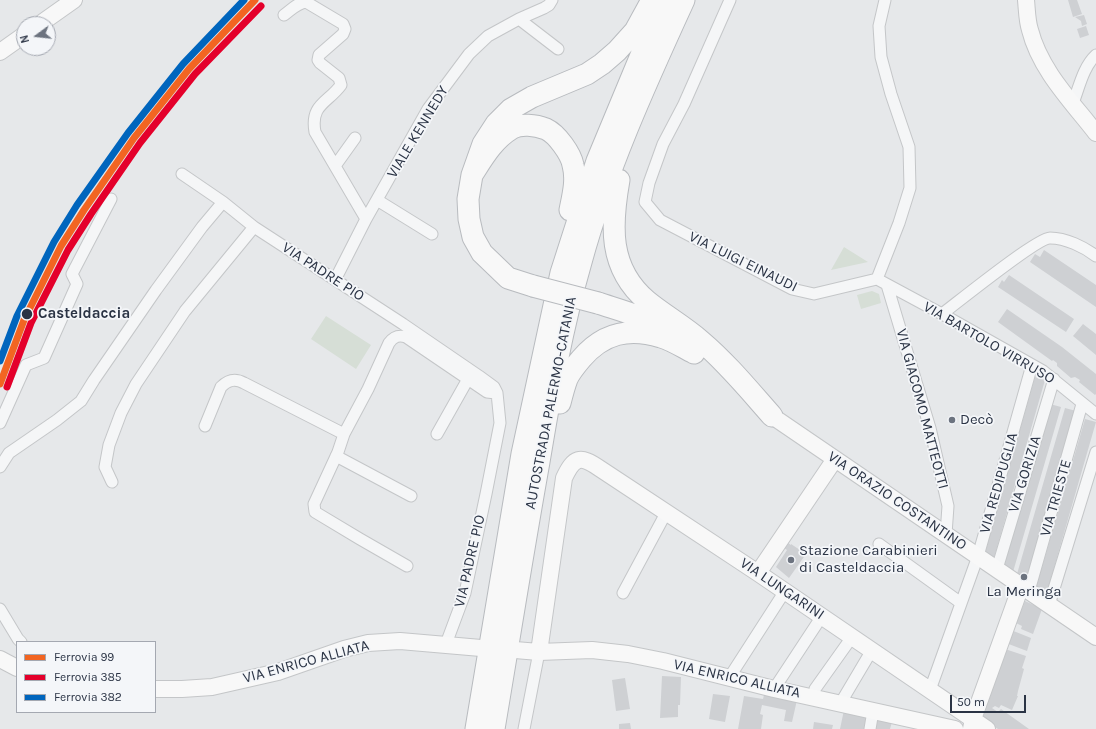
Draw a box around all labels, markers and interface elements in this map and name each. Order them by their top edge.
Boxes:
north arrow [16,16,56,56]
text: N [18,33,32,44]
street label: VIALE KENNEDY [383,83,453,181]
street label: VIA LUIGI EINAUDI [686,228,800,296]
street label: VIA PADRE PIO [279,239,367,305]
street label: AUTOSTRADA PALERMO-CATANIA [522,295,580,511]
street label: VIA BARTOLO VIRRUSO [920,298,1058,388]
place label: Casteldaccia [38,305,130,323]
marker: Casteldaccia [20,307,34,321]
street label: VIA GIACOMO MATTEOTTI [892,327,952,491]
place label: Decò [960,411,994,429]
marker: Decò [947,415,957,425]
street label: VIA REDIPUGLIA [976,430,1022,536]
street label: VIA GORIZIA [1005,433,1045,515]
street label: VIA ORAZIO COSTANTINO [824,448,970,554]
street label: VIA TRIESTE [1036,457,1076,539]
street label: VIA PADRE PIO [451,513,489,609]
place label: Stazione Carabinieri di Casteldaccia [799,542,938,577]
street label: VIA LUNGARINI [736,554,828,624]
marker: Stazione Carabinieri di Casteldaccia [786,555,796,565]
marker: La Meringa [1019,572,1029,582]
place label: La Meringa [987,583,1061,601]
street label: VIA ENRICO ALLIATA [241,637,371,687]
legend [16,641,156,713]
text: Ferrovia 99 [54,650,114,664]
street label: VIA ENRICO ALLIATA [672,656,802,702]
text: Ferrovia 385 [54,670,122,684]
scale bar [952,687,1028,713]
text: Ferrovia 382 [54,690,122,704]
text: 50 m [957,695,985,709]

